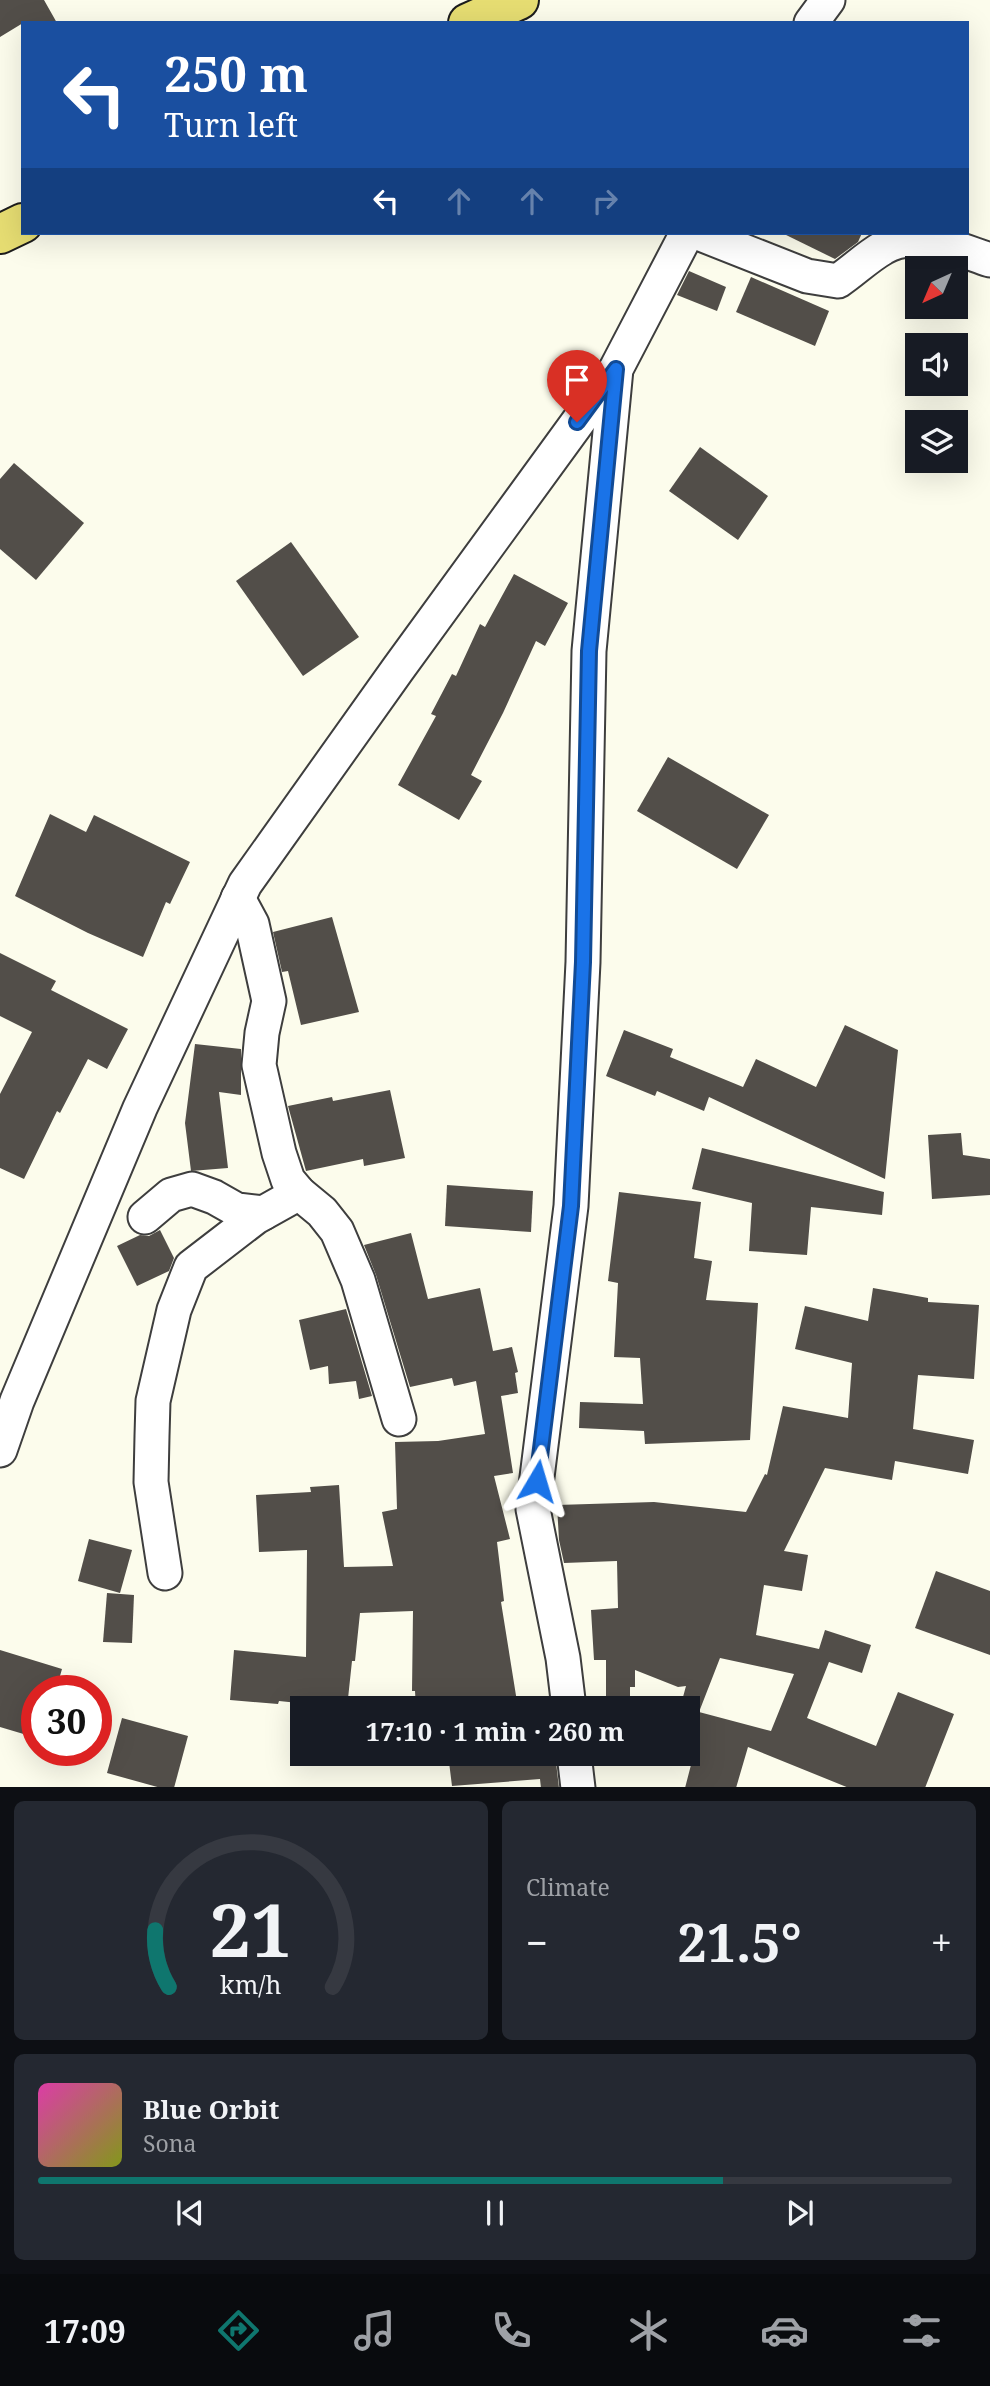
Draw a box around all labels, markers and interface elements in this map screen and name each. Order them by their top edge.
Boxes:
text: 250 m [164,40,308,106]
icon: left [49,49,140,140]
text: Turn left [164,103,298,146]
icon: left [367,182,405,220]
icon: ahead [440,182,478,220]
icon: ahead [513,182,551,220]
icon: right [586,182,624,220]
north arrow [905,256,968,318]
map controls [905,256,968,473]
button: sound [905,333,968,396]
pin [547,350,607,422]
icon: arrive [558,361,596,399]
button: layers [905,410,968,473]
position arrow [500,1444,574,1518]
speed limit sign: 30 [21,1675,112,1766]
text: 17:10 · 1 min · 260 m [365,1713,625,1749]
text: Climate [526,1871,610,1903]
text: 21 [210,1879,292,1978]
text: 21.5° [677,1906,802,1977]
text: − [526,1916,548,1968]
text: + [931,1916,952,1968]
text: km/h [220,1966,282,2000]
text: Blue Orbit [143,2091,279,2127]
text: Sona [143,2127,197,2159]
icon: previous [171,2194,209,2232]
icon: pause [476,2194,514,2232]
icon: next [781,2194,819,2232]
icon: directions [214,2306,263,2355]
icon: music [350,2306,399,2355]
icon: phone [487,2306,536,2355]
icon: climate [624,2306,673,2355]
icon: car [760,2306,809,2355]
icon: filters [897,2306,946,2355]
text: 17:09 [44,2309,126,2352]

